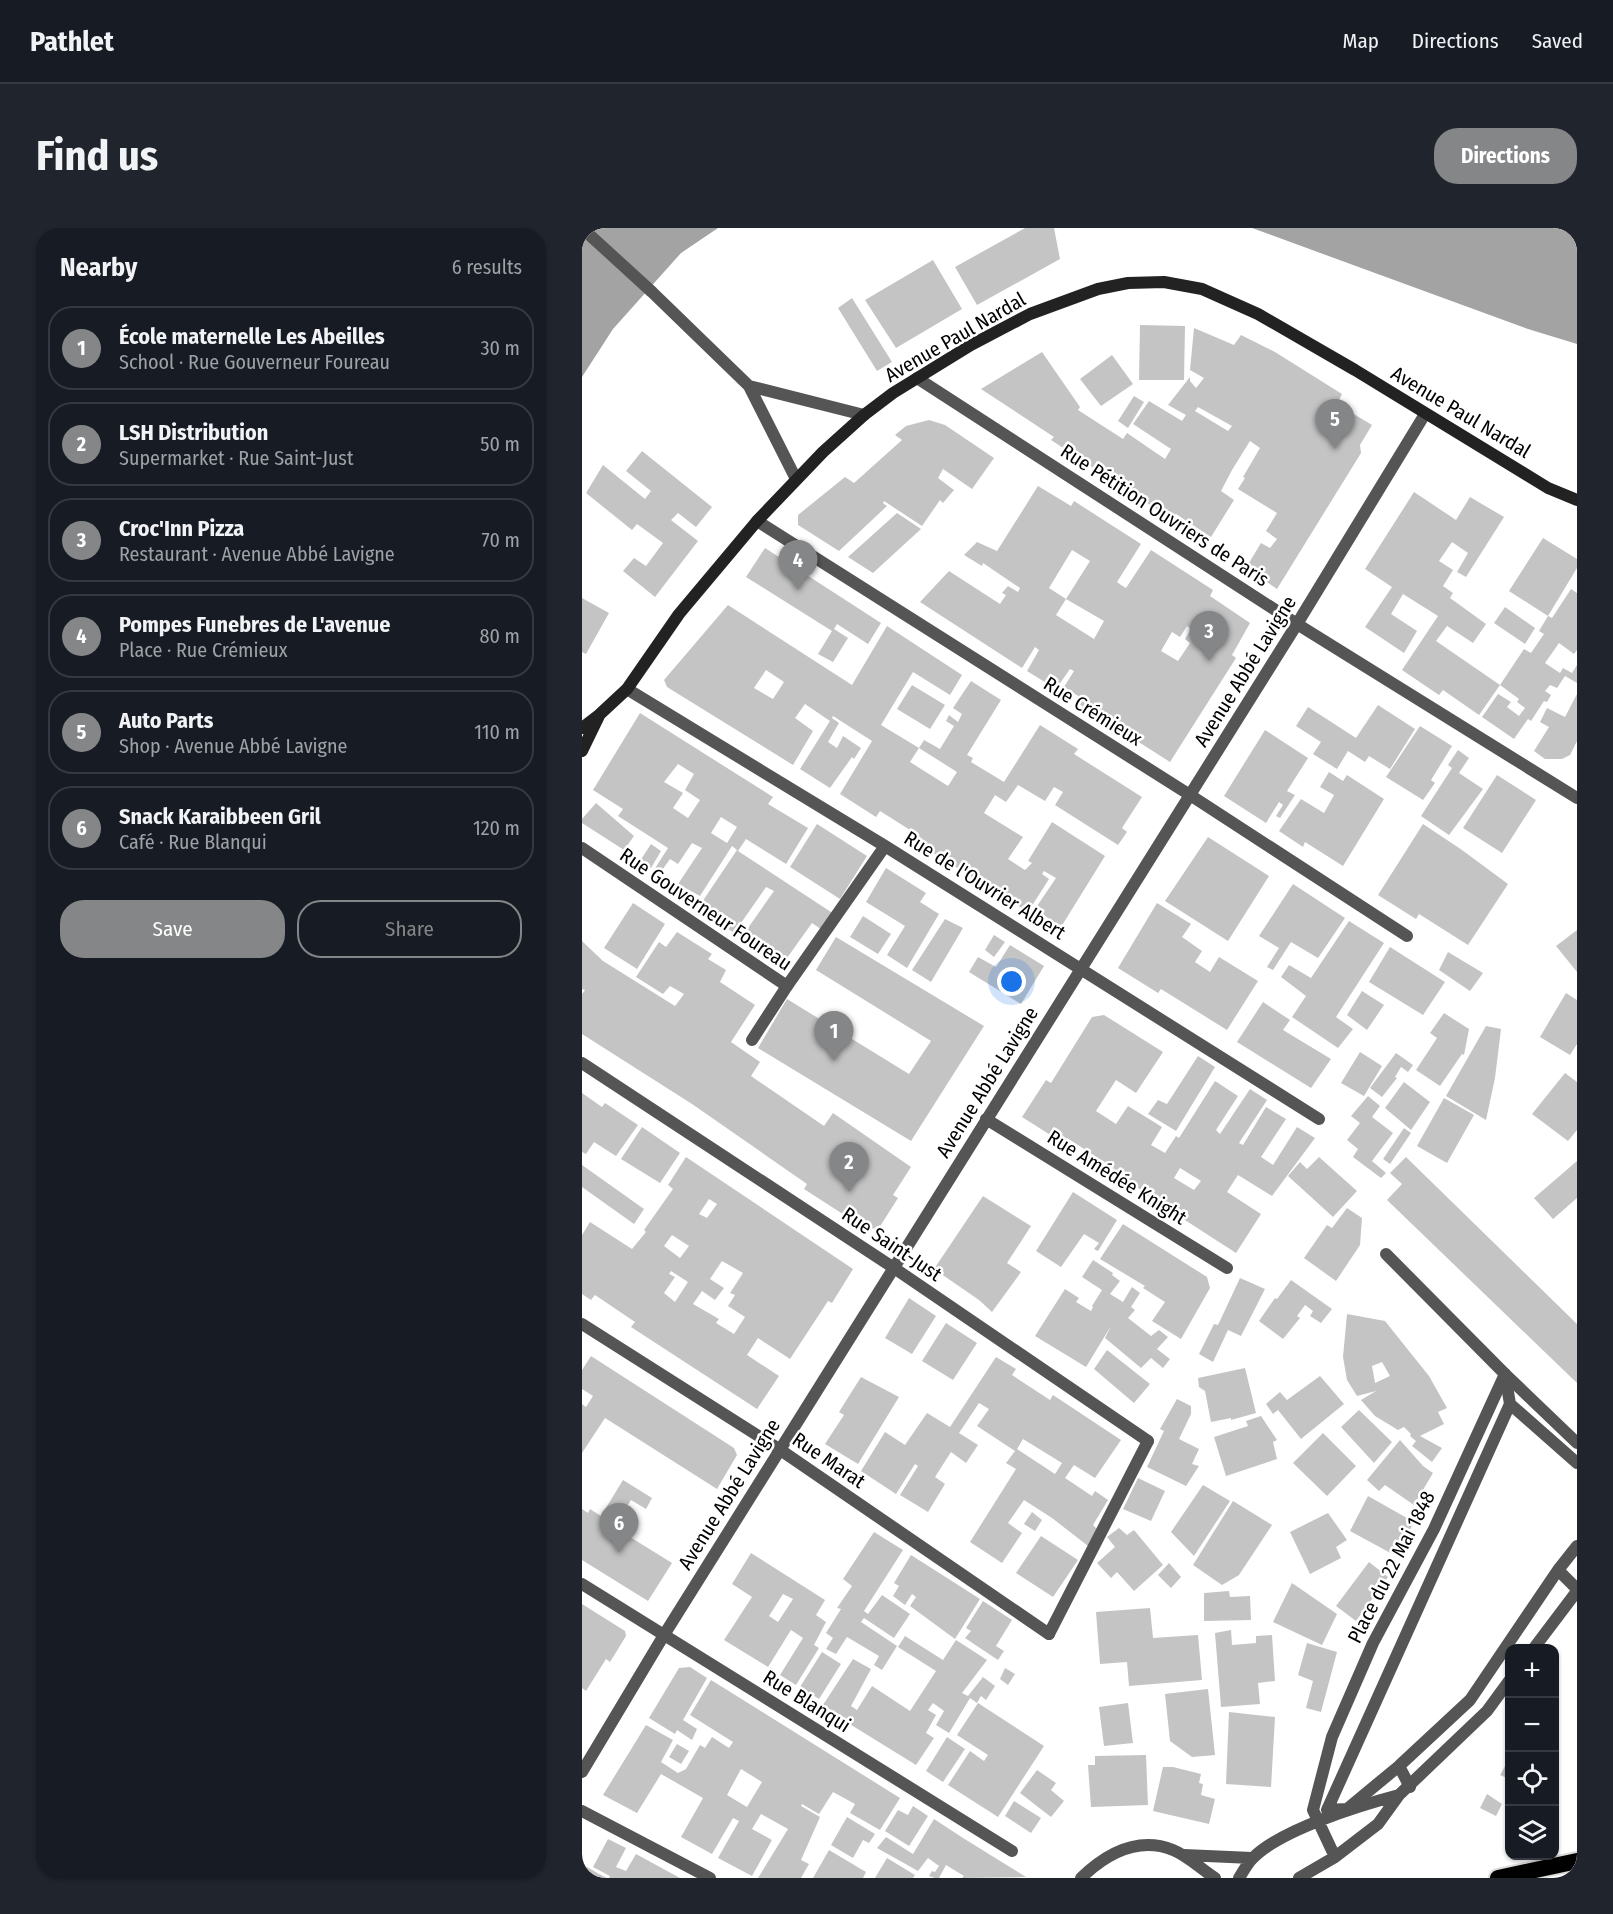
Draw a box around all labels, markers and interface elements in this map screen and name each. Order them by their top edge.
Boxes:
text: Pathlet [30,25,114,58]
text: Map [1342,28,1379,54]
text: Directions [1412,28,1499,54]
text: Saved [1532,28,1583,54]
button: Directions [1434,128,1577,184]
text: Find us [36,131,158,181]
text: Nearby [60,252,137,283]
text: 6 results [452,255,522,279]
street label: Avenue Paul Nardal [880,287,1030,387]
text: École maternelle Les Abeilles [119,323,385,350]
text: 1 [77,336,86,360]
text: 30 m [480,336,520,360]
text: School · Rue Gouverneur Foureau [119,350,390,374]
street label: Avenue Paul Nardal [1387,361,1535,463]
pin: 5 [1316,400,1354,449]
text: LSH Distribution [119,419,268,446]
text: 2 [77,432,86,456]
text: 50 m [480,432,520,456]
street label: Rue Pétition Ouvriers de Paris [1056,439,1274,591]
text: Supermarket · Rue Saint-Just [119,446,353,470]
text: Croc'Inn Pizza [119,515,244,542]
text: 3 [77,528,86,552]
text: 70 m [482,528,520,552]
pin: 4 [778,540,818,590]
text: Restaurant · Avenue Abbé Lavigne [119,542,395,566]
street label: Avenue Abbé Lavigne [1189,591,1301,751]
text: Pompes Funebres de L'avenue [119,611,390,638]
pin: 3 [1190,612,1228,661]
text: 4 [76,624,87,648]
text: 80 m [480,624,520,648]
text: Place · Rue Crémieux [119,638,288,662]
street label: Rue Crémieux [1039,671,1147,751]
text: Auto Parts [119,707,213,734]
text: 5 [77,720,86,744]
text: 110 m [474,720,520,744]
text: Shop · Avenue Abbé Lavigne [119,734,347,758]
text: Snack Karaibbeen Gril [119,803,321,830]
text: 6 [76,816,87,840]
text: 120 m [473,816,520,840]
street label: Rue de l'Ouvrier Albert [900,826,1070,945]
text: Café · Rue Blanqui [119,830,267,854]
street label: Rue Gouverneur Foureau [616,843,796,975]
button: Save [60,900,285,958]
button: Share [297,900,522,958]
your location [997,967,1026,996]
street label: Avenue Abbé Lavigne [931,1002,1043,1162]
pin: 1 [814,1012,854,1061]
street label: Rue Amédée Knight [1043,1125,1191,1230]
pin: 2 [830,1142,868,1192]
street label: Rue Saint-Just [838,1202,947,1286]
street label: Avenue Abbé Lavigne [673,1414,785,1574]
street label: Rue Marat [788,1427,870,1493]
street label: Place du 22 Mai 1848 [1342,1487,1440,1647]
pin: 6 [600,1504,639,1553]
map controls [1505,1644,1559,1860]
button: + [1505,1644,1559,1698]
street label: Rue Blanqui [759,1665,855,1737]
button: − [1505,1698,1559,1752]
button: locate [1505,1752,1559,1806]
button: layers [1505,1806,1559,1860]

